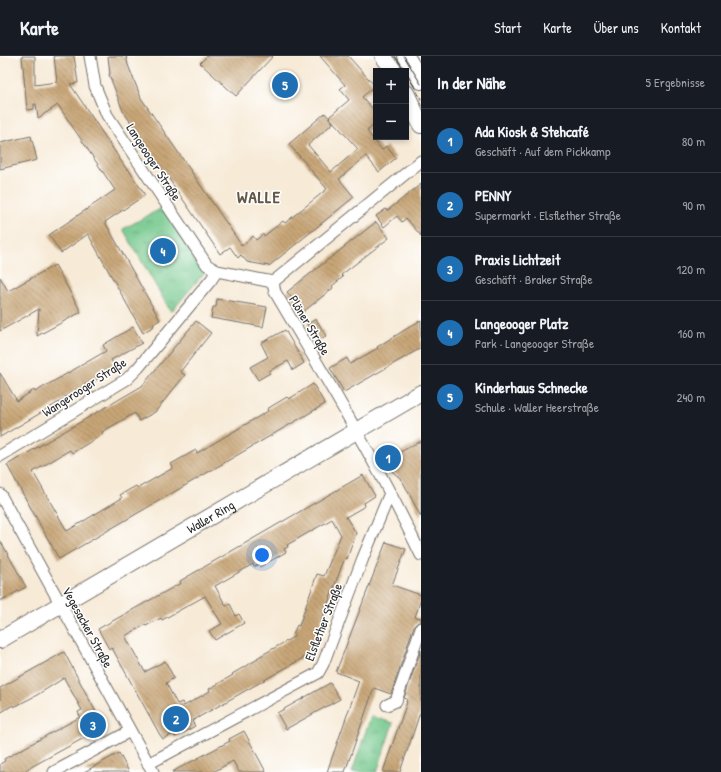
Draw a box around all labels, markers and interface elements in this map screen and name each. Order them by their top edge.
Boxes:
text: Karte [20,15,59,41]
text: Start [494,18,521,37]
text: Karte [543,18,572,37]
text: Über uns [594,18,639,37]
text: Kontakt [661,18,701,37]
map controls [373,68,409,140]
button: + [373,68,409,104]
pin: 5 [272,70,298,100]
text: In der Nähe [437,71,506,94]
text: 5 Ergebnisse [645,73,705,91]
button: − [373,104,409,140]
street label: Langeooger Straße [122,120,186,204]
text: Ada Kiosk & Stehcafé [475,121,589,142]
text: 1 [448,132,452,150]
text: 80 m [682,132,705,150]
text: Geschäft · Auf dem Pickkamp [475,142,611,160]
district label: WALLE [237,185,281,208]
text: PENNY [475,185,511,206]
text: 2 [447,196,453,214]
text: 90 m [683,196,705,214]
text: Supermarkt · Elsflether Straße [475,206,621,224]
pin: 4 [150,236,176,266]
text: Praxis Lichtzeit [475,249,560,270]
text: 3 [447,260,453,278]
text: 120 m [677,260,705,278]
text: Geschäft · Braker Straße [475,270,593,288]
street label: Plöner Straße [285,292,335,358]
text: Langeooger Platz [475,313,569,334]
text: 4 [448,324,452,342]
text: 160 m [677,324,705,342]
text: Park · Langeooger Straße [475,334,594,352]
street label: Wangerooger Straße [38,353,130,421]
text: Kinderhaus Schnecke [475,377,588,398]
text: 5 [447,388,453,406]
text: 240 m [676,388,705,406]
text: Schule · Waller Heerstraße [475,398,599,416]
pin: 1 [375,443,401,473]
street label: Waller Ring [183,495,238,538]
your location [252,545,272,565]
street label: Elsflether Straße [300,581,346,663]
street label: Vegesacker Straße [58,583,118,671]
pin: 2 [163,704,189,734]
pin: 3 [80,710,106,740]

